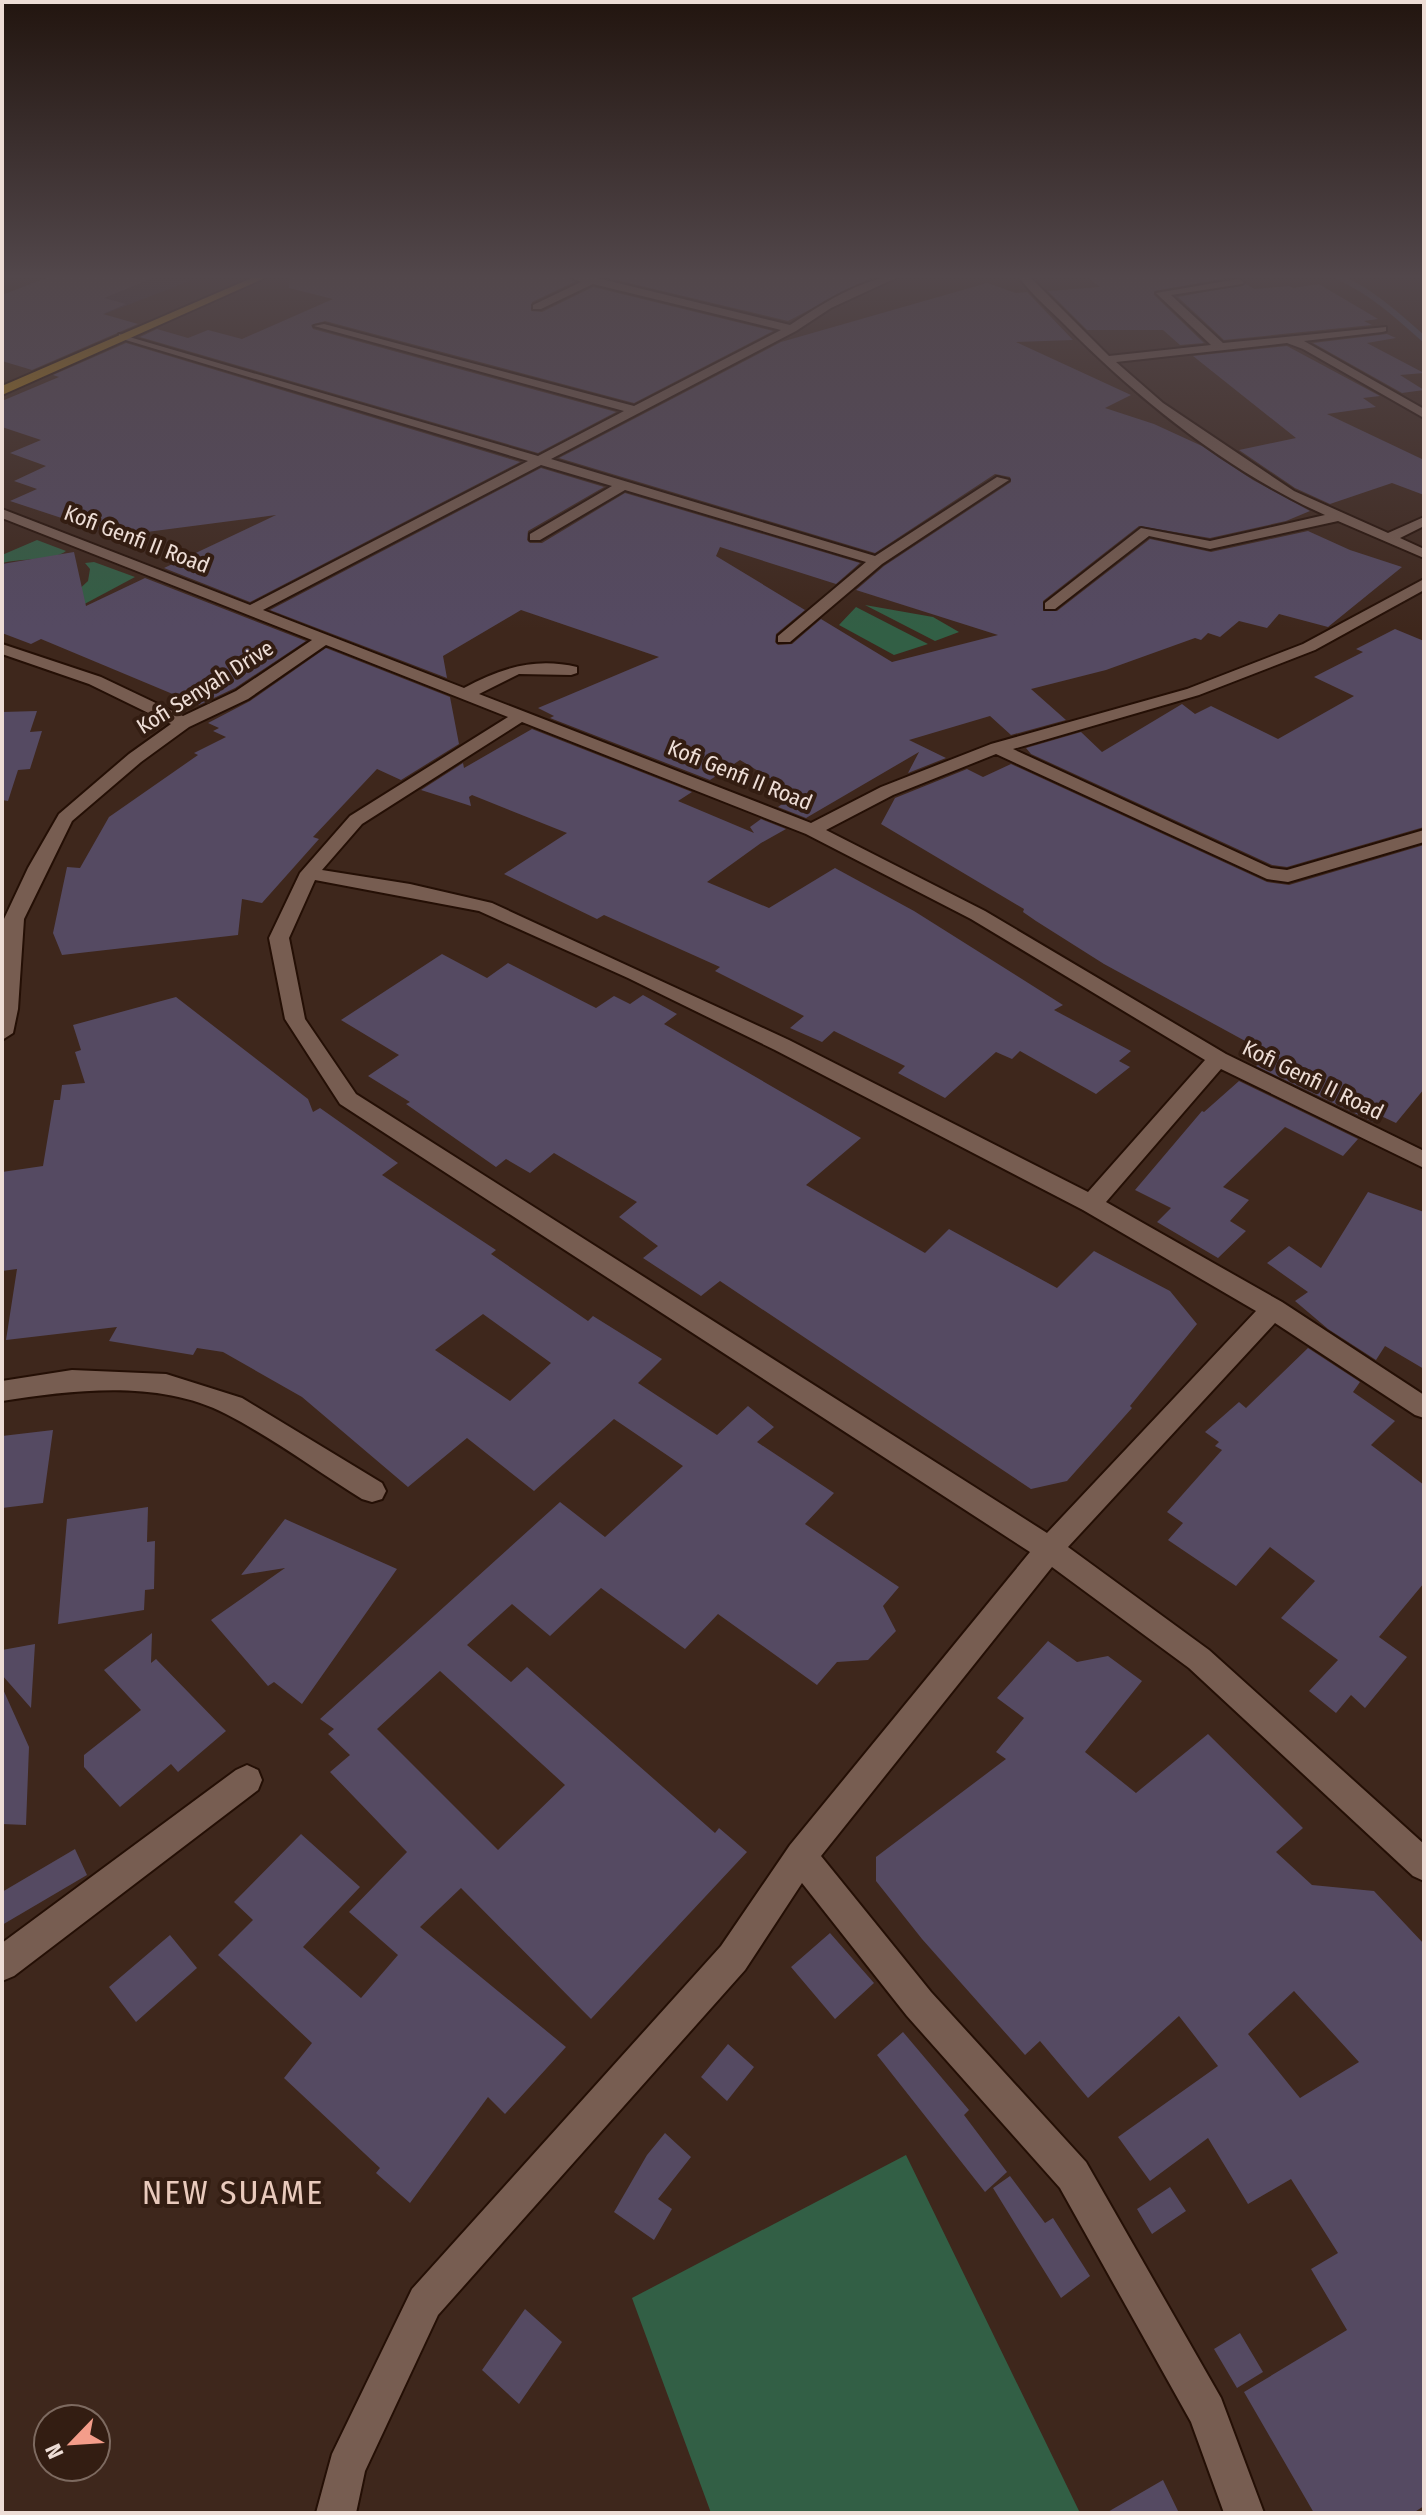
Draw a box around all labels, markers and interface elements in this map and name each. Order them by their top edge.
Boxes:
street label: Kofi Genfi II Road [60,499,214,579]
street label: Kofi Senyah Drive [132,634,278,740]
street label: Kofi Genfi II Road [664,734,816,816]
street label: Kofi Genfi II Road [1238,1034,1388,1126]
district label: NEW SUAME [142,2172,324,2213]
north arrow [32,2403,112,2483]
text: N [39,2440,69,2463]

